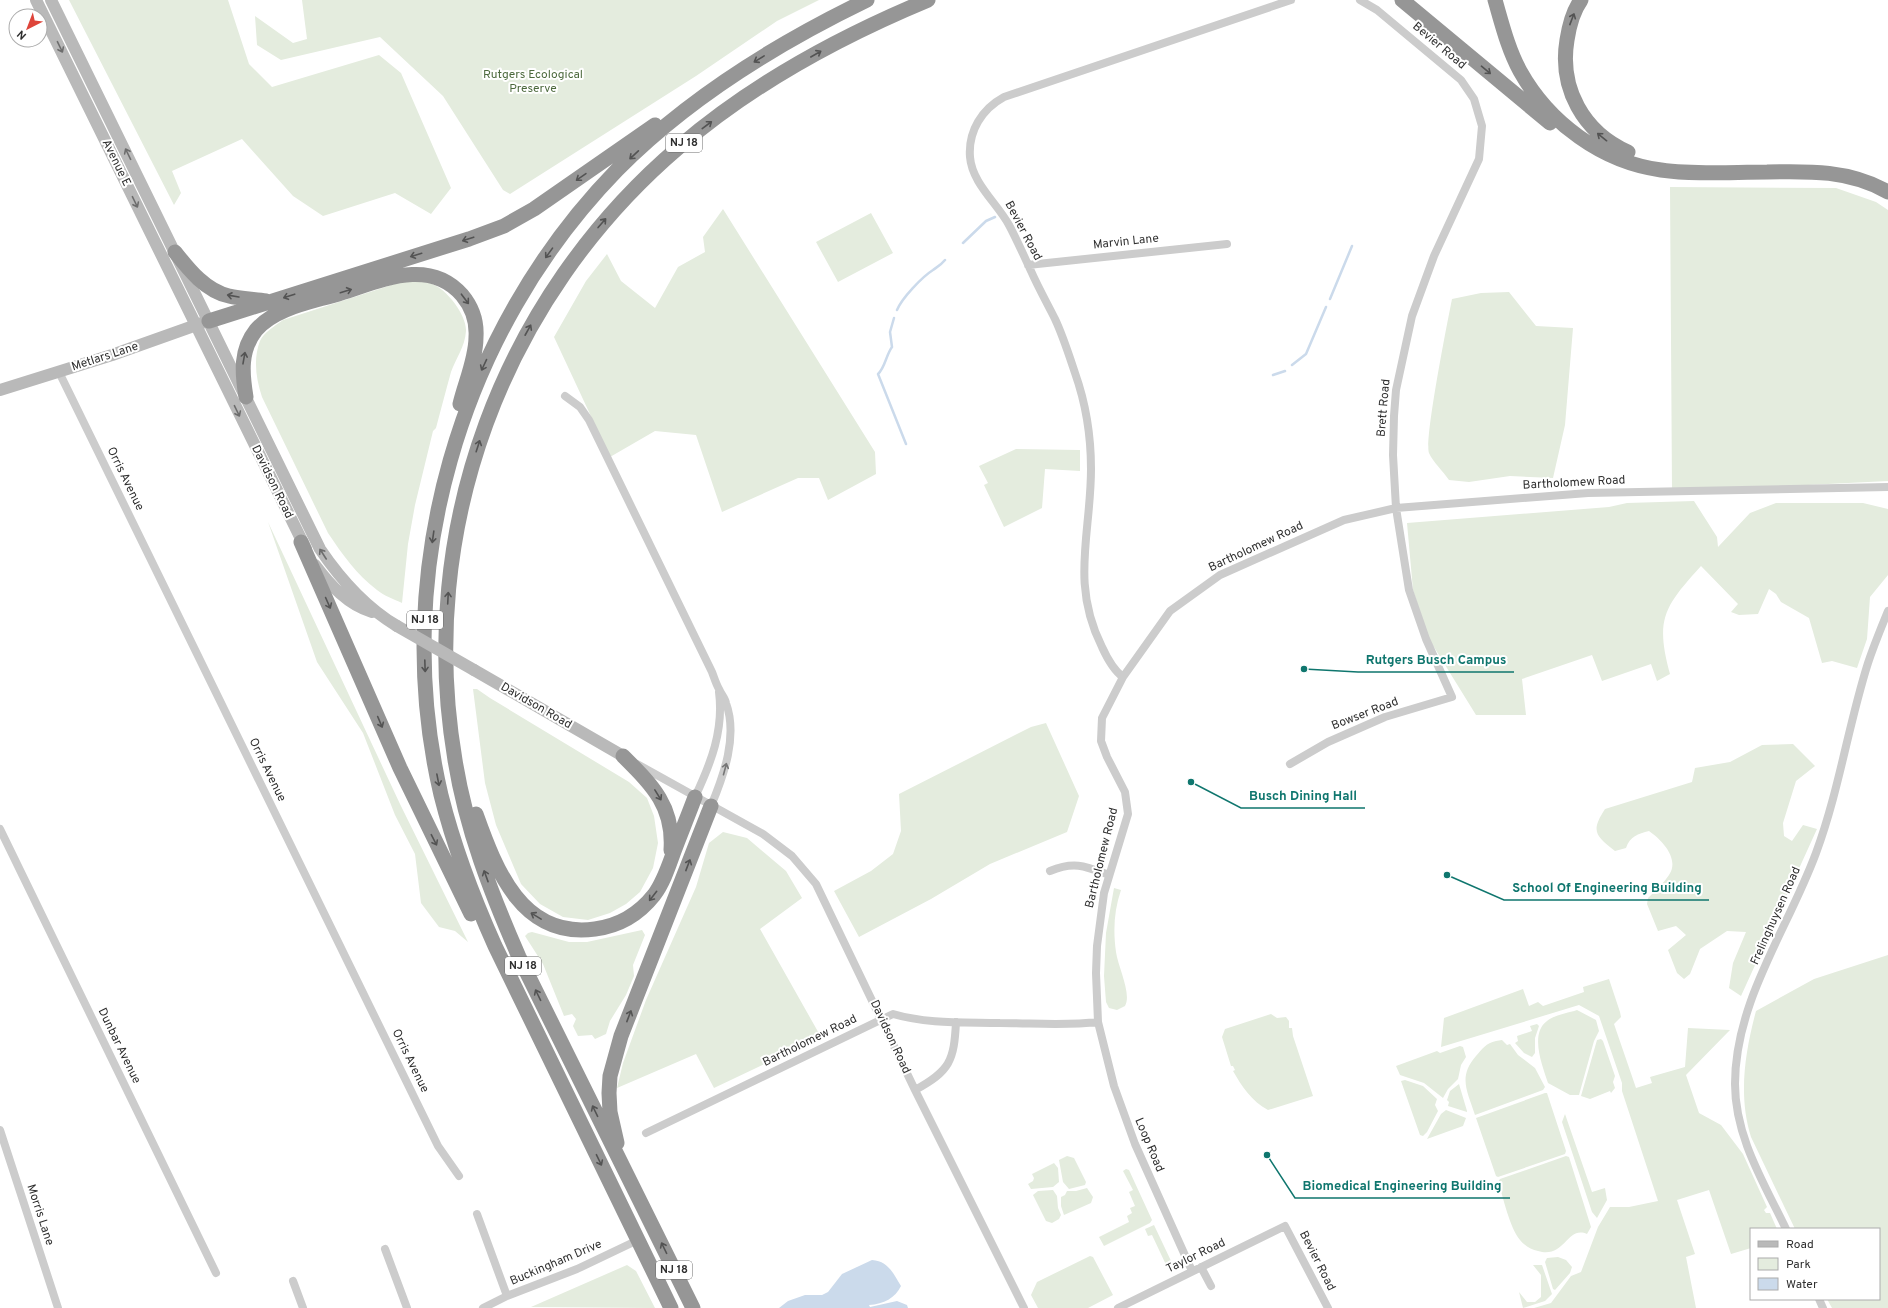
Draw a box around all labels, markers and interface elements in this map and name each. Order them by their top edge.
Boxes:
north arrow [8,8,48,48]
one-way arrow [1569,14,1577,26]
street label: Bevier Road [1409,19,1469,73]
text: N [14,27,30,43]
one-way arrow [57,41,64,53]
one-way arrow [810,49,822,57]
one-way arrow [754,55,765,63]
one-way arrow [1480,65,1491,74]
park label: Rutgers Ecological Preserve [483,67,583,97]
one-way arrow [702,121,713,129]
one-way arrow [1597,133,1607,142]
road number: NJ 18 [666,134,702,152]
street label: Avenue E [98,137,134,189]
one-way arrow [124,148,131,160]
one-way arrow [629,150,639,159]
one-way arrow [576,173,587,181]
one-way arrow [132,196,139,208]
street label: Bevier Road [1001,198,1045,264]
one-way arrow [598,218,607,228]
street label: Marvin Lane [1092,231,1160,253]
one-way arrow [462,236,475,243]
one-way arrow [545,247,553,258]
one-way arrow [410,252,422,260]
one-way arrow [339,287,352,294]
one-way arrow [227,292,240,300]
one-way arrow [282,293,295,300]
one-way arrow [461,294,469,305]
one-way arrow [525,324,533,336]
street label: Metlars Lane [69,339,141,375]
one-way arrow [240,352,248,365]
one-way arrow [480,359,487,371]
street label: Brett Road [1373,378,1395,438]
one-way arrow [234,405,241,417]
one-way arrow [475,439,482,452]
street label: Davidson Road [247,443,297,521]
street label: Orris Avenue [103,444,147,514]
street label: Bartholomew Road [1522,472,1626,494]
street label: Bartholomew Road [1206,518,1306,576]
one-way arrow [429,530,437,543]
one-way arrow [319,548,327,560]
one-way arrow [444,592,451,605]
one-way arrow [325,597,332,609]
road number: NJ 18 [407,611,443,629]
callout: Rutgers Busch Campus [1358,647,1514,672]
text: Rutgers Busch Campus [1366,653,1506,669]
one-way arrow [421,659,429,672]
street label: Davidson Road [497,679,575,733]
street label: Bowser Road [1329,694,1401,734]
one-way arrow [377,716,384,728]
street label: Orris Avenue [245,735,289,805]
one-way arrow [722,763,729,776]
one-way arrow [435,773,443,786]
callout: Busch Dining Hall [1241,783,1365,808]
one-way arrow [655,789,663,801]
text: Busch Dining Hall [1249,789,1357,805]
street label: Bartholomew Road [1082,806,1122,910]
one-way arrow [431,834,439,846]
one-way arrow [685,859,693,871]
street label: Frelinghuysen Road [1747,864,1805,968]
one-way arrow [481,870,489,882]
callout: School Of Engineering Building [1504,875,1709,900]
text: School Of Engineering Building [1512,881,1702,897]
one-way arrow [648,891,657,902]
one-way arrow [531,911,543,919]
road number: NJ 18 [505,957,541,975]
one-way arrow [533,989,541,1001]
street label: Davidson Road [866,998,914,1076]
street label: Dunbar Avenue [94,1006,144,1086]
one-way arrow [625,1010,633,1022]
street label: Bartholomew Road [760,1011,860,1071]
street label: Orris Avenue [388,1026,432,1096]
one-way arrow [591,1105,598,1117]
street label: Loop Road [1130,1115,1168,1175]
one-way arrow [596,1154,603,1166]
callout: Biomedical Engineering Building [1295,1173,1510,1198]
text: Biomedical Engineering Building [1303,1179,1501,1195]
street label: Morris Lane [23,1182,57,1248]
street label: Bevier Road [1295,1228,1339,1294]
legend [1750,1228,1880,1300]
street label: Taylor Road [1164,1235,1228,1277]
street label: Buckingham Drive [508,1236,604,1290]
text: Road [1786,1237,1814,1253]
one-way arrow [660,1242,667,1254]
text: Park [1786,1257,1811,1273]
road number: NJ 18 [656,1261,692,1279]
text: Water [1786,1277,1818,1293]

